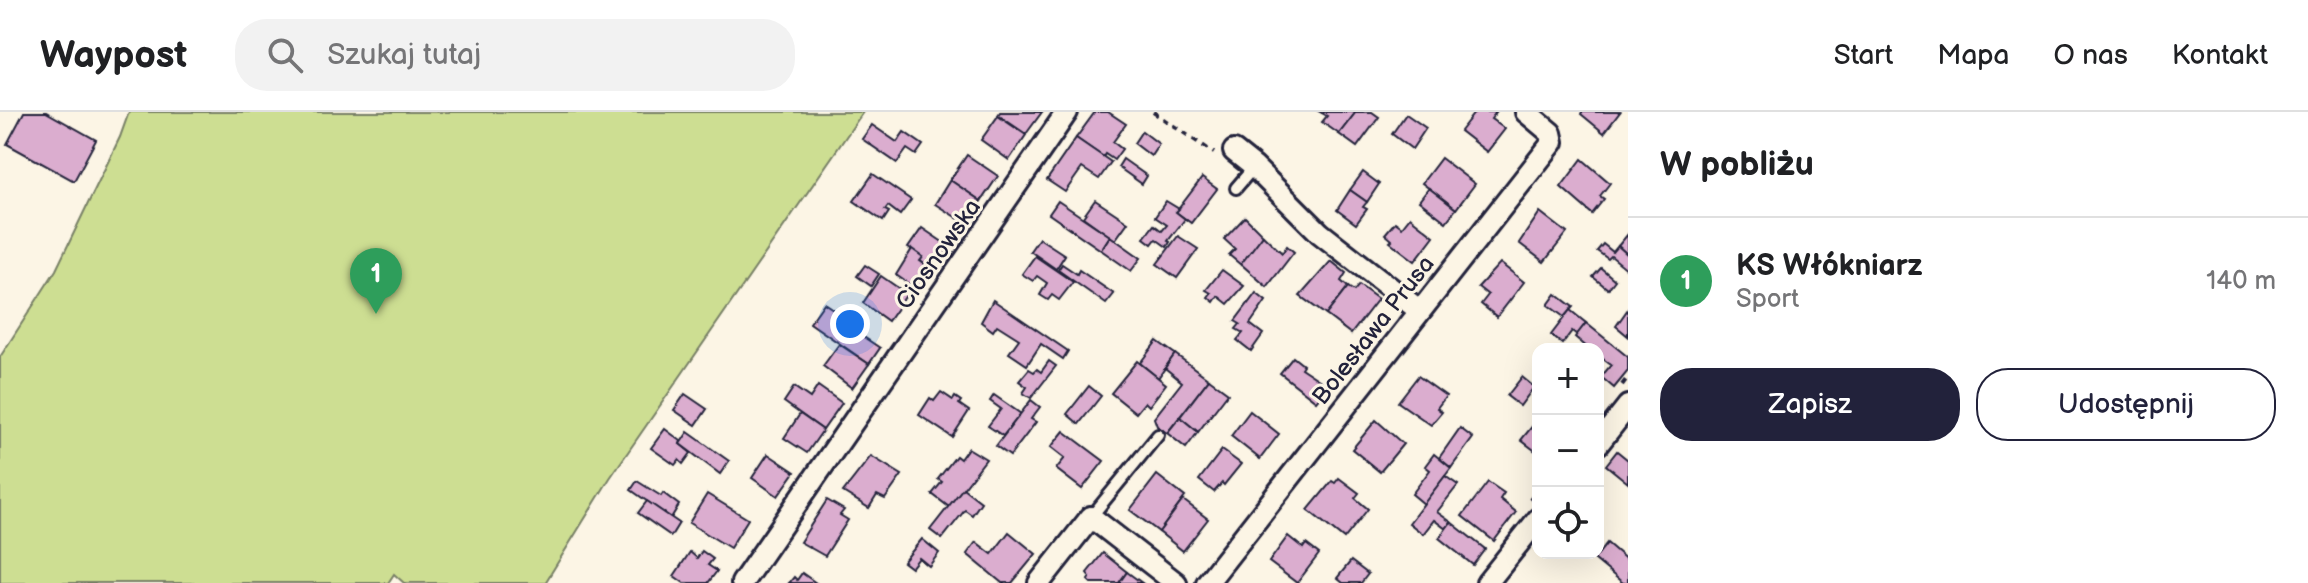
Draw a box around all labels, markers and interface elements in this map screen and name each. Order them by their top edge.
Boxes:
search box [235,19,795,91]
text: Waypost [40,33,187,78]
icon: search [263,33,307,77]
text: Szukaj tutaj [327,37,481,73]
text: Start [1834,39,1893,72]
text: Mapa [1937,39,2009,72]
text: O nas [2053,39,2128,72]
text: Kontakt [2172,39,2268,72]
text: W pobliżu [1660,144,1814,185]
street label: Ciosnowska [890,193,987,315]
pin: 1 [350,248,402,314]
text: KS Włókniarz [1736,248,1923,284]
street label: Bolesława Prusa [1306,250,1441,411]
text: 1 [1681,266,1691,297]
text: 140 m [2206,266,2276,297]
text: Sport [1736,284,1799,315]
your location [830,304,870,344]
map controls [1532,343,1604,559]
button: + [1532,343,1604,415]
button: Zapisz [1660,368,1960,441]
button: Udostępnij [1976,368,2276,441]
button: − [1532,415,1604,487]
button: locate [1532,487,1604,559]

